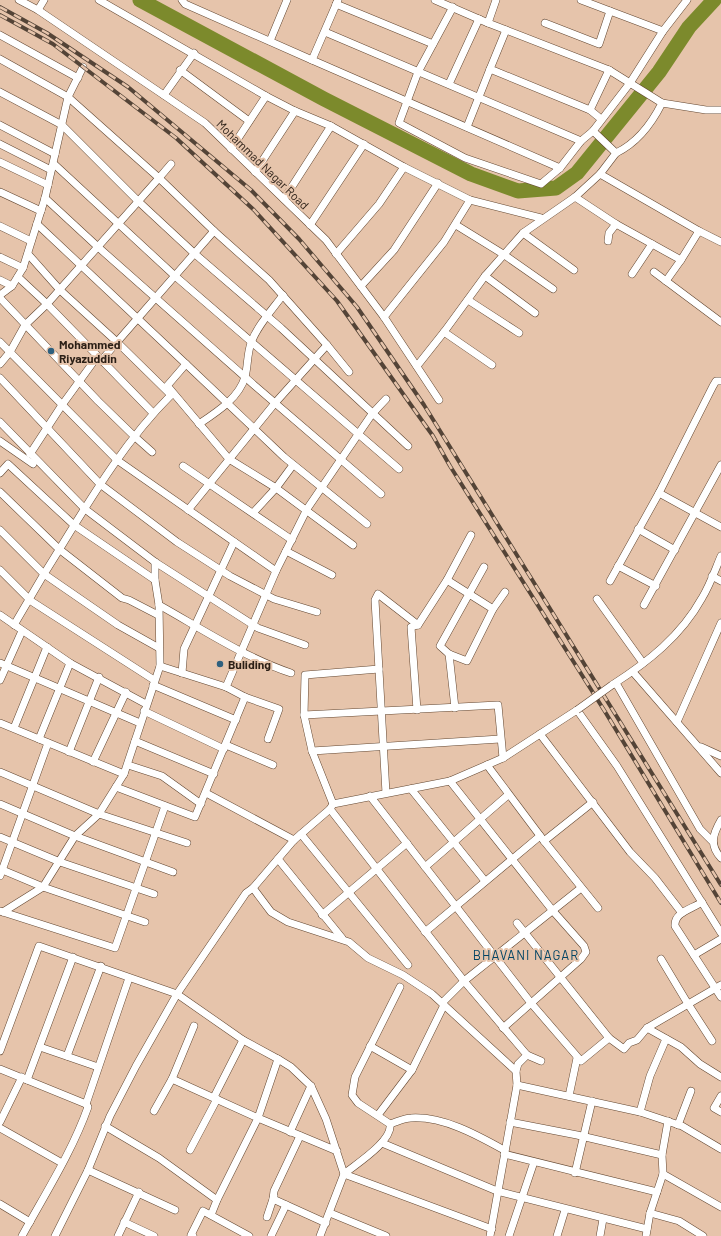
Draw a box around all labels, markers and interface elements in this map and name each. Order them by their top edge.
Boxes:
street label: Mohammad Nagar Road [214,116,312,212]
place label: Mohammed Riyazuddin [59,337,121,365]
marker: Mohammed Riyazuddin [46,346,56,356]
place label: Buliding [228,657,271,671]
marker: Buliding [215,659,225,669]
district label: BHAVANI NAGAR [473,947,579,963]

